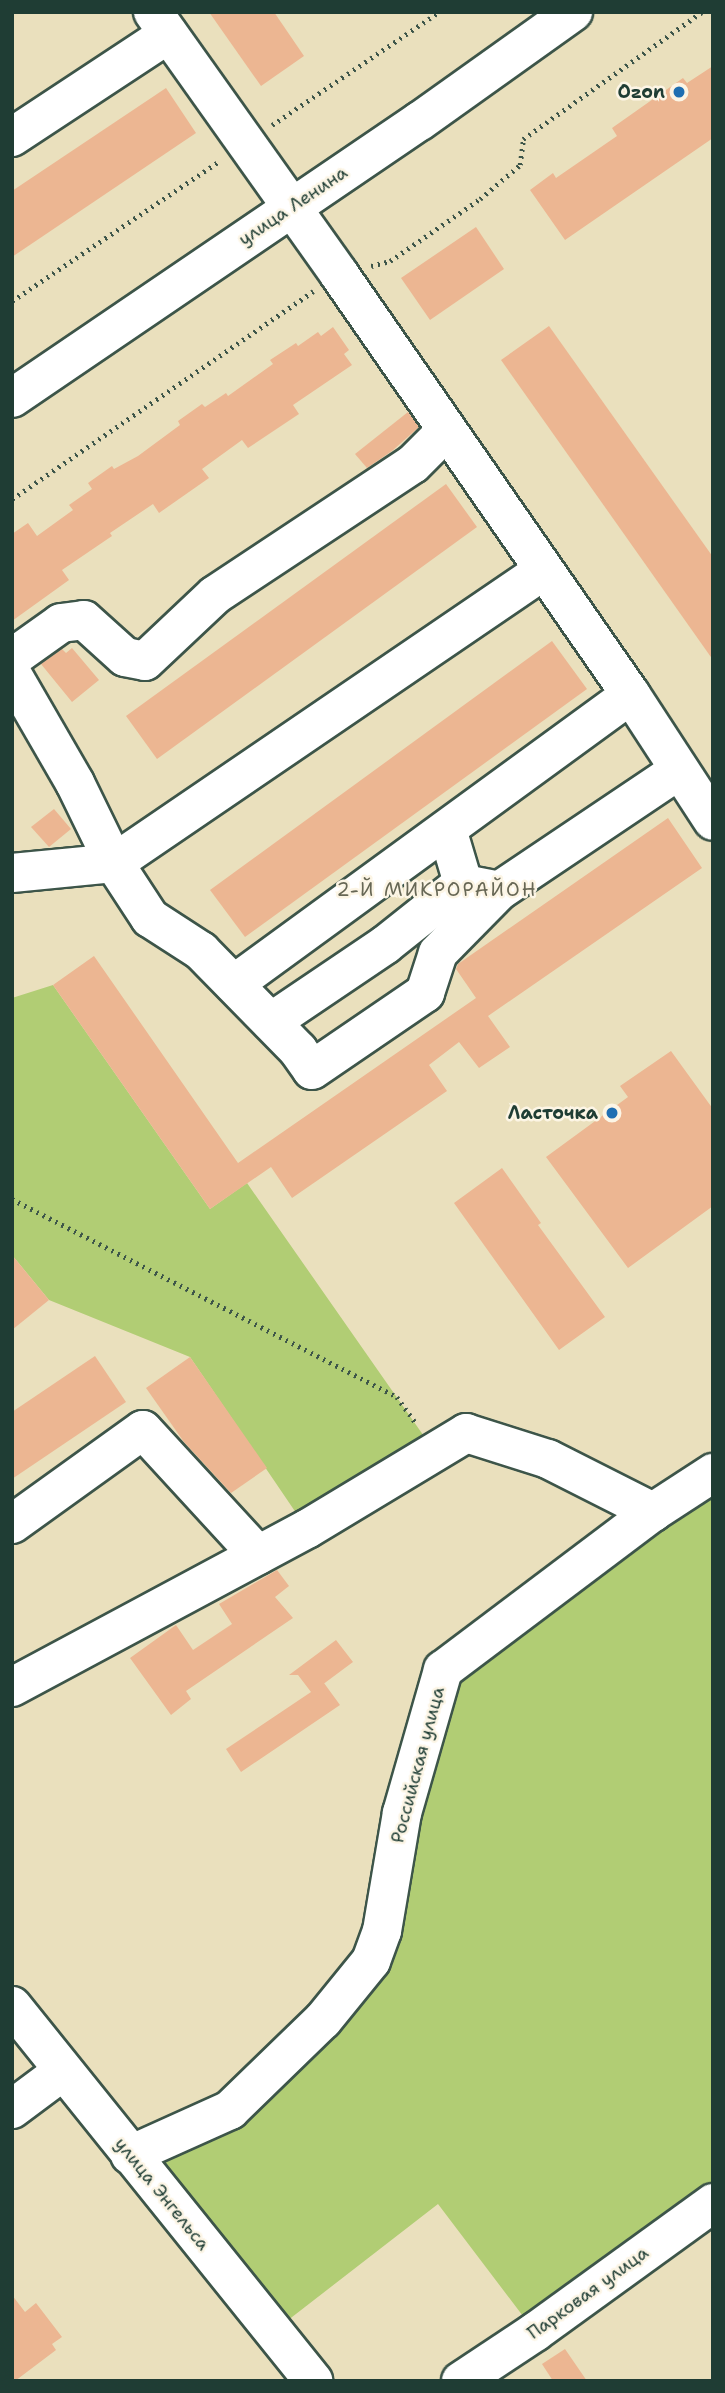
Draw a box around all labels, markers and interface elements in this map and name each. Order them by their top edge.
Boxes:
place label: Ozon [618,81,665,103]
marker: Ozon [671,84,687,100]
street label: улица Ленина [235,162,351,250]
district label: 2-Й МИКРОРАЙОН [338,879,536,901]
place label: Ласточка [508,1102,598,1124]
marker: Ласточка [604,1105,620,1121]
street label: Российская улица [387,1685,449,1845]
street label: улица Энгельса [110,2133,214,2255]
street label: Парковая улица [523,2242,653,2344]

